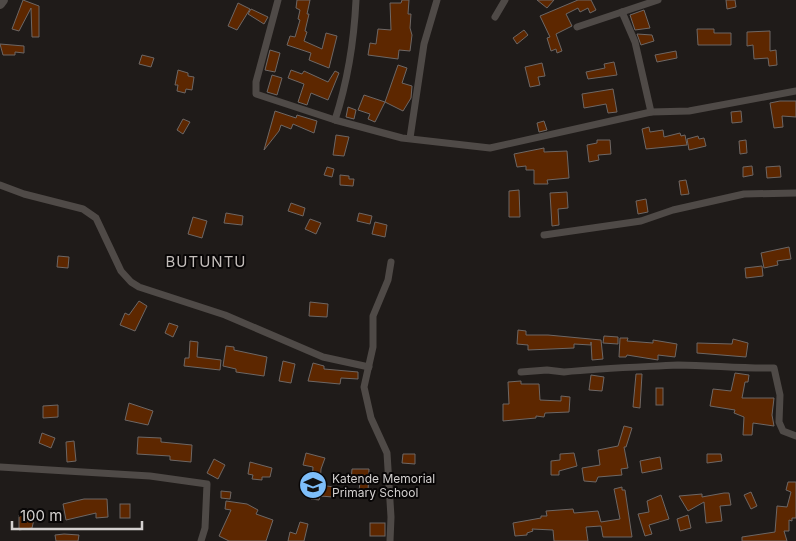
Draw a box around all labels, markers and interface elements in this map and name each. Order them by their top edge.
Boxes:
district label: BUTUNTU [166,252,246,271]
school or university icon: Katende Memorial Primary School [298,470,328,500]
place label: Katende Memorial Primary School [332,471,435,500]
scale bar [12,498,142,530]
text: 100 m [20,506,62,525]

